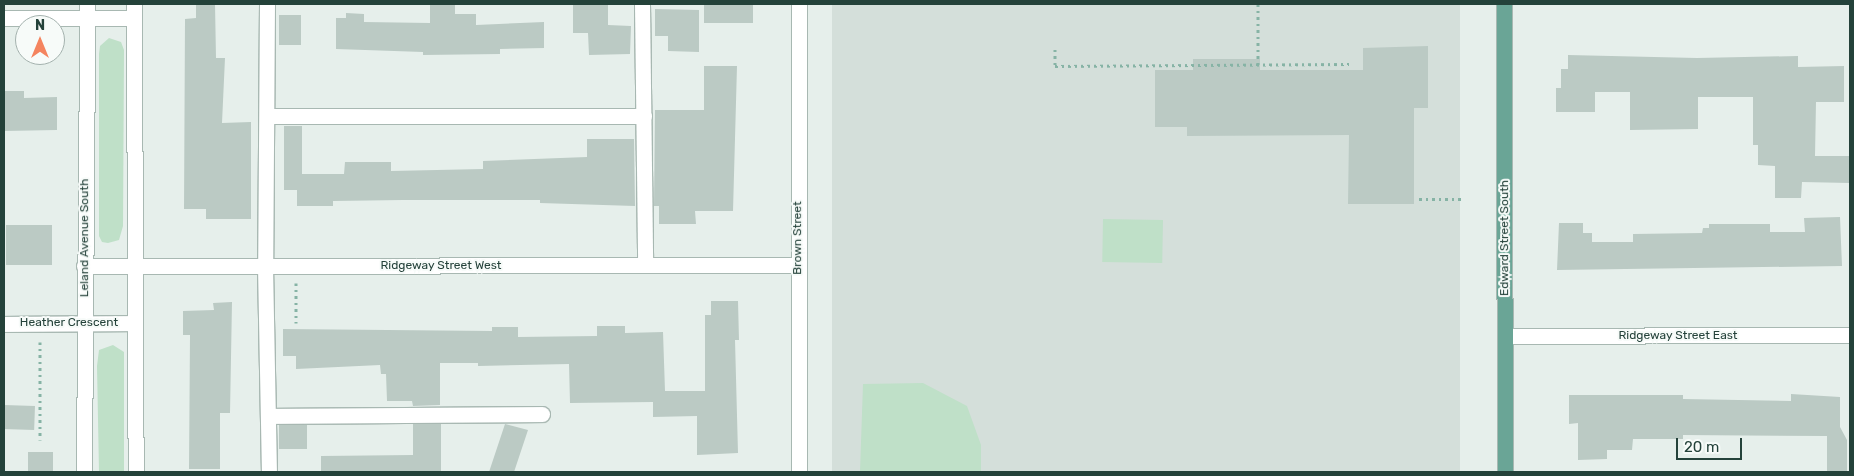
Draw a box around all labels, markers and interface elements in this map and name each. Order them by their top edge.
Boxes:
north arrow [15,15,65,65]
text: N [35,17,45,34]
street label: Leland Avenue South [78,179,92,297]
street label: Edward Street South [1498,180,1512,296]
street label: Brown Street [791,201,805,275]
street label: Ridgeway Street West [380,259,502,273]
street label: Heather Crescent [20,316,118,330]
street label: Ridgeway Street East [1618,329,1738,343]
scale bar [1679,428,1745,460]
text: 20 m [1684,438,1719,456]

